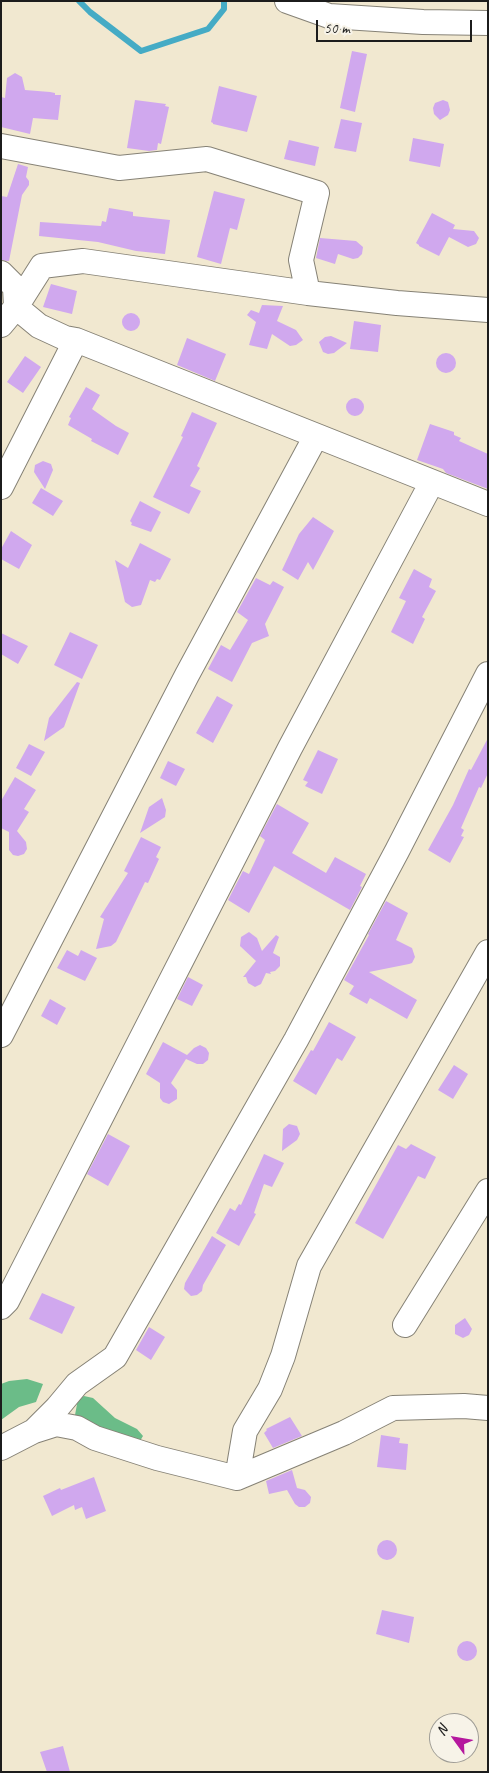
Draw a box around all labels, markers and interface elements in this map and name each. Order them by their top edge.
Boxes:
scale bar [319,10,475,42]
text: 50 m [324,19,350,38]
north arrow [429,1713,479,1763]
text: N [432,1722,451,1739]

